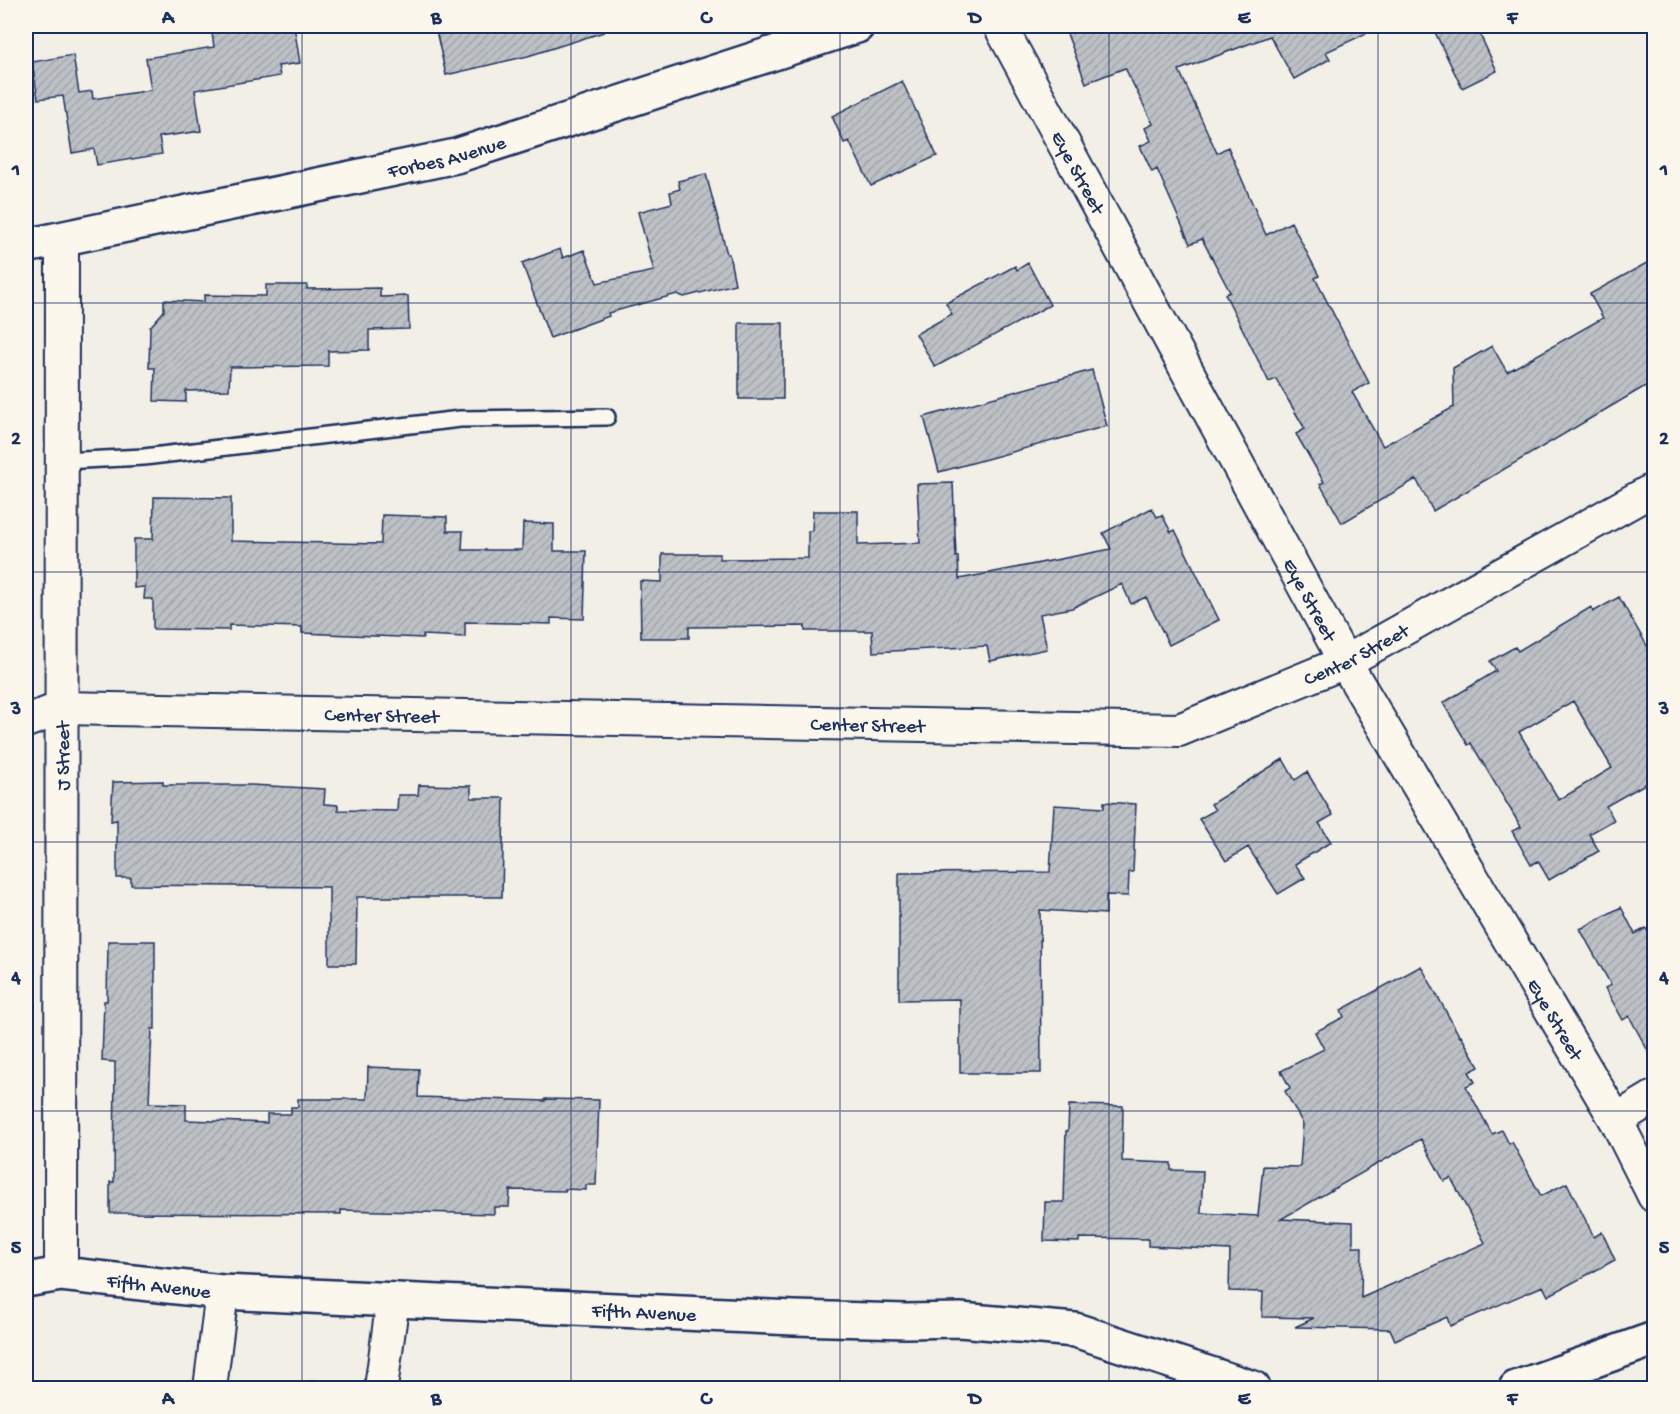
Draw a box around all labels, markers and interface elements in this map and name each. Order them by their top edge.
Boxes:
text: A [161,8,176,31]
text: B [430,8,442,31]
text: C [700,8,714,31]
text: D [966,8,982,31]
text: E [1238,8,1252,31]
text: F [1506,8,1519,31]
street label: Eye Street [1044,128,1109,221]
street label: Forbes Avenue [385,132,510,185]
text: 1 [11,160,20,183]
text: 1 [1659,160,1668,183]
text: 2 [11,429,21,452]
text: 2 [1659,429,1669,452]
street label: Eye Street [1276,555,1340,648]
street label: Center Street [1301,620,1415,693]
text: 3 [10,699,21,722]
text: 3 [1658,699,1669,722]
street label: Center Street [324,705,441,730]
street label: Center Street [810,715,927,740]
street label: J Street [53,720,77,790]
text: 4 [10,968,21,991]
text: 4 [1658,968,1669,991]
street label: Eye Street [1520,976,1587,1067]
text: 5 [11,1238,22,1261]
text: 5 [1659,1238,1670,1261]
street label: Fifth Avenue [104,1271,212,1306]
street label: Fifth Avenue [590,1301,697,1329]
text: A [161,1389,176,1412]
text: B [430,1389,442,1412]
text: C [700,1389,714,1412]
text: D [966,1389,982,1412]
text: E [1238,1389,1252,1412]
text: F [1506,1389,1519,1412]

